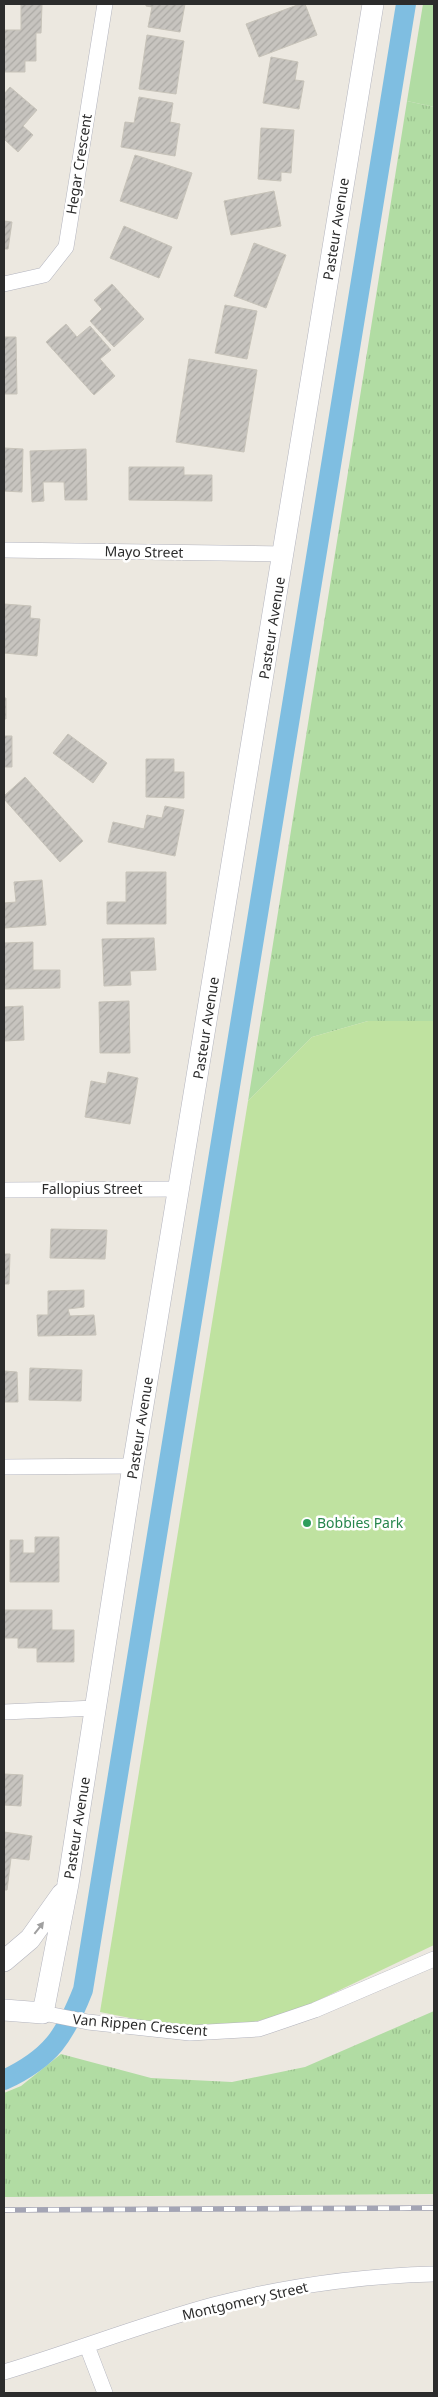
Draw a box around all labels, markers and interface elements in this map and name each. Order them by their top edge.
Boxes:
street label: Hegar Crescent [61,112,96,216]
street label: Pasteur Avenue [318,176,353,281]
street label: Mayo Street [104,541,184,562]
street label: Pasteur Avenue [254,575,289,680]
street label: Pasteur Avenue [188,975,223,1080]
street label: Fallopius Street [41,1179,143,1198]
street label: Pasteur Avenue [122,1375,157,1480]
place label: Bobbies Park [317,1513,404,1532]
marker: Bobbies Park [301,1517,313,1529]
street label: Pasteur Avenue [59,1775,94,1880]
one-way arrow [33,1921,44,1934]
street label: Van Rippen Crescent [72,2009,208,2040]
street label: Montgomery Street [180,2277,310,2324]

